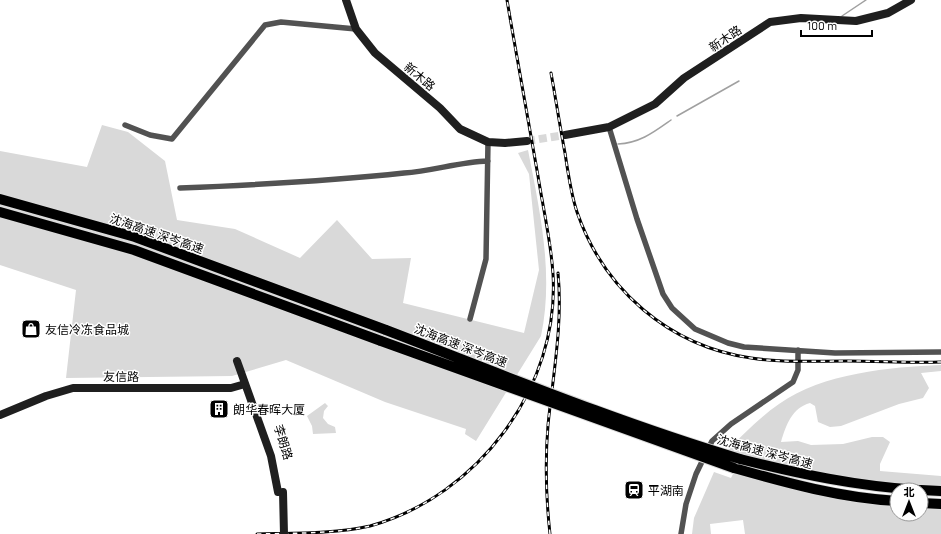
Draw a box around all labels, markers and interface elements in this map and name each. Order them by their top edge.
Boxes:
scale bar [801,12,872,38]
text: 100 m [807,18,837,32]
street label: 新木路 [706,22,744,54]
street label: 新木路 [402,59,438,93]
street label: 沈海高速 深岑高速 [108,210,206,256]
shop icon: 友信冷冻食品城 [20,318,42,340]
street label: 沈海高速 深岑高速 [413,321,509,369]
place label: 友信冷冻食品城 [45,322,129,336]
street label: 友信路 [103,369,139,383]
building icon: 朗华春晖大厦 [208,398,230,420]
place label: 朗华春晖大厦 [233,402,305,416]
street label: 李朗路 [272,423,296,461]
street label: 沈海高速 深岑高速 [716,432,814,470]
station icon: 平湖南 [623,479,645,501]
north arrow [889,482,929,522]
place label: 平湖南 [648,483,684,497]
text: 北 [904,485,915,498]

